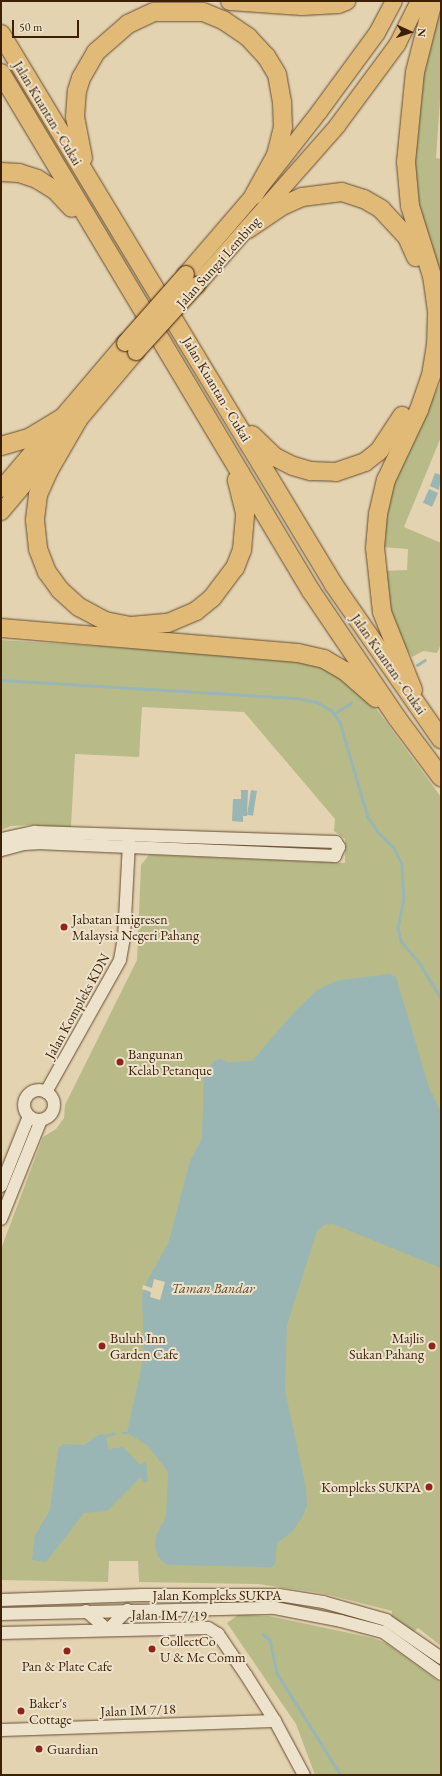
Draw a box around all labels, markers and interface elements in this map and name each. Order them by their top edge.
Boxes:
scale bar [14,12,81,38]
north arrow [390,12,430,52]
text: 50 m [19,19,42,35]
text: N [415,28,429,37]
street label: Jalan Kuantan - Cukai [10,58,86,168]
street label: Jalan Sungai Lembing [173,213,263,311]
street label: Jalan Kuantan - Cukai [179,334,255,444]
street label: Jalan Kuantan - Cukai [348,610,430,718]
place label: Jabatan Imigresen Malaysia Negeri Pahang [72,911,199,944]
marker: Jabatan Imigresen Malaysia Negeri Pahang [59,922,69,932]
street label: Jalan Kompleks KDN [41,950,113,1062]
place label: Bangunan Kelab Petanque [128,1046,212,1078]
marker: Bangunan Kelab Petanque [115,1057,125,1067]
park label: Taman Bandar [171,1280,255,1296]
place label: Buluh Inn Garden Cafe [110,1330,178,1362]
place label: Majlis Sukan Pahang [349,1330,424,1362]
marker: Buluh Inn Garden Cafe [97,1341,107,1351]
marker: Majlis Sukan Pahang [427,1341,437,1351]
place label: Kompleks SUKPA [321,1479,421,1495]
marker: Kompleks SUKPA [424,1482,434,1492]
street label: Jalan Kompleks SUKPA [152,1587,282,1603]
street label: Jalan IM 7/19 [131,1606,207,1624]
place label: CollectCo U & Me Comm [160,1633,246,1666]
marker: CollectCo U & Me Comm [147,1644,157,1654]
marker: Pan & Plate Cafe [62,1646,72,1656]
place label: Pan & Plate Cafe [22,1658,112,1674]
place label: Baker's Cottage [29,1695,72,1728]
street label: Jalan IM 7/18 [100,1700,176,1720]
marker: Baker's Cottage [16,1706,26,1716]
place label: Guardian [47,1741,98,1757]
marker: Guardian [34,1744,44,1754]

